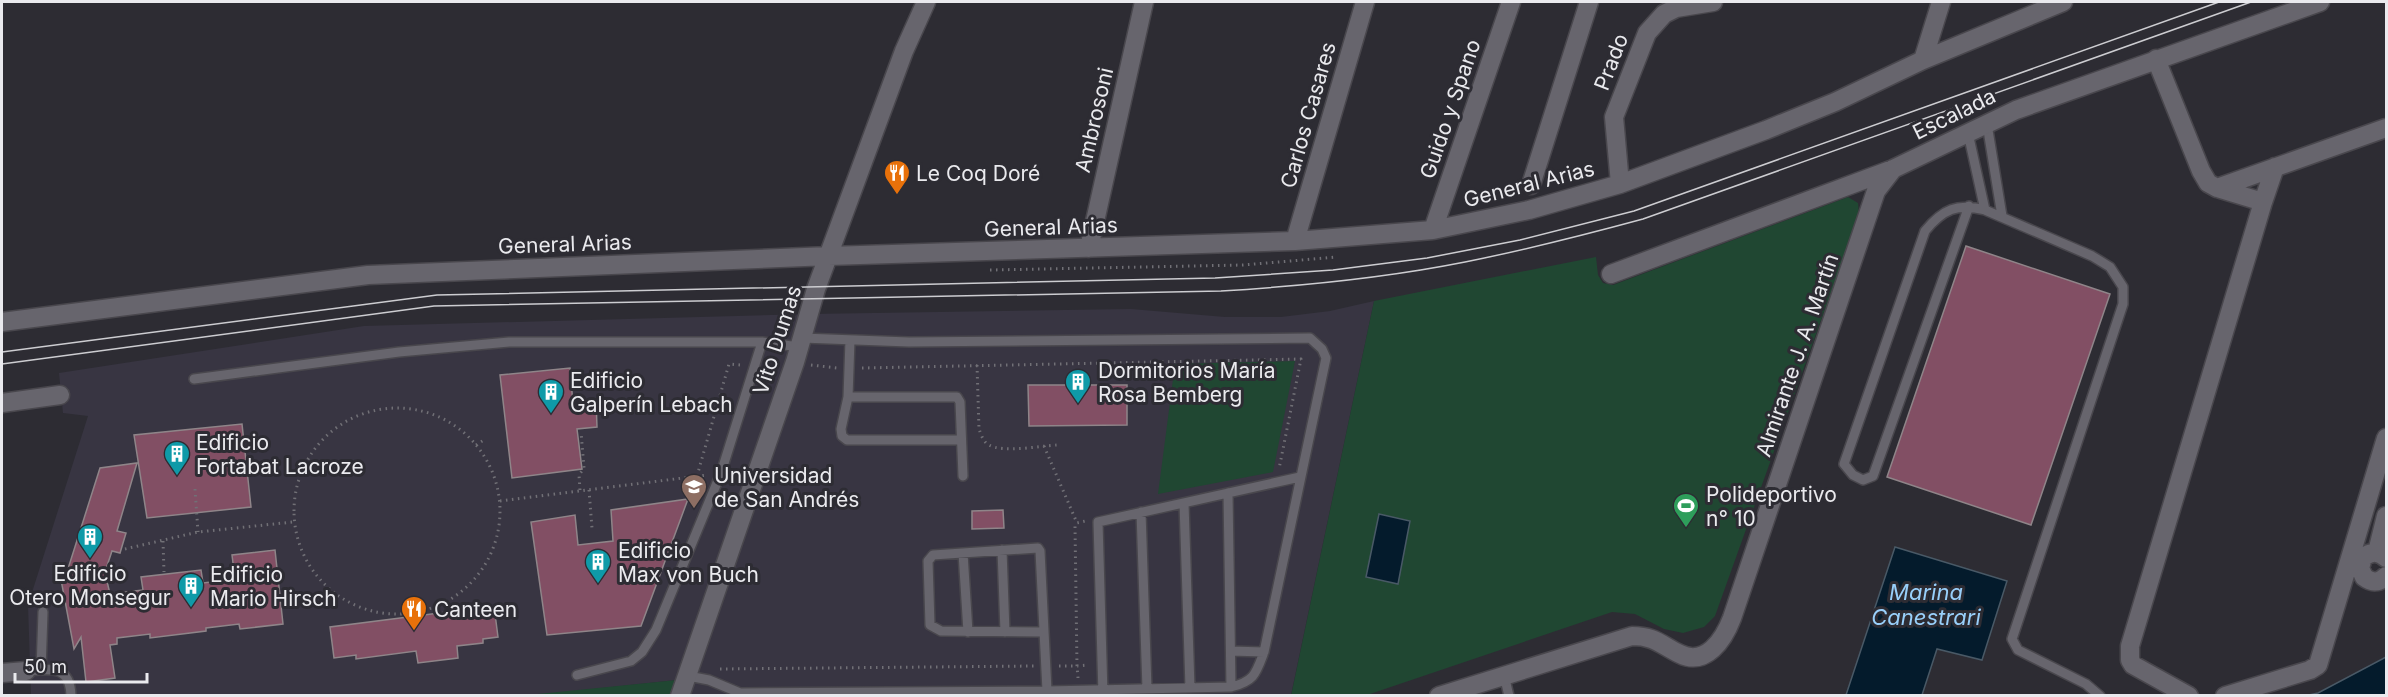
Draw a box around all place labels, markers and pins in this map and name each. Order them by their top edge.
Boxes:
restaurant icon: Le Coq Doré [882,158,912,196]
place label: Le Coq Doré [916,161,1040,186]
place label: Dormitorios María Rosa Bemberg [1098,358,1276,407]
building icon: Dormitorios María Rosa Bemberg [1063,367,1093,405]
place label: Edificio Galperín Lebach [570,368,733,417]
building icon: Edificio Galperín Lebach [536,377,566,415]
place label: Edificio Fortabat Lacroze [196,430,364,479]
building icon: Edificio Fortabat Lacroze [162,439,192,477]
place label: Universidad de San Andrés [714,463,859,512]
school or university icon: Universidad de San Andrés [679,472,709,510]
place label: Polideportivo n° 10 [1706,482,1837,531]
sports icon: Polideportivo n° 10 [1671,491,1701,529]
building icon: Edificio Otero Monsegur [75,522,105,560]
place label: Edificio Max von Buch [618,538,759,587]
building icon: Edificio Max von Buch [583,547,613,585]
place label: Edificio Otero Monsegur [9,561,171,610]
place label: Edificio Mario Hirsch [210,562,337,611]
building icon: Edificio Mario Hirsch [176,571,206,609]
restaurant icon: Canteen [399,594,429,632]
place label: Canteen [434,597,517,622]

